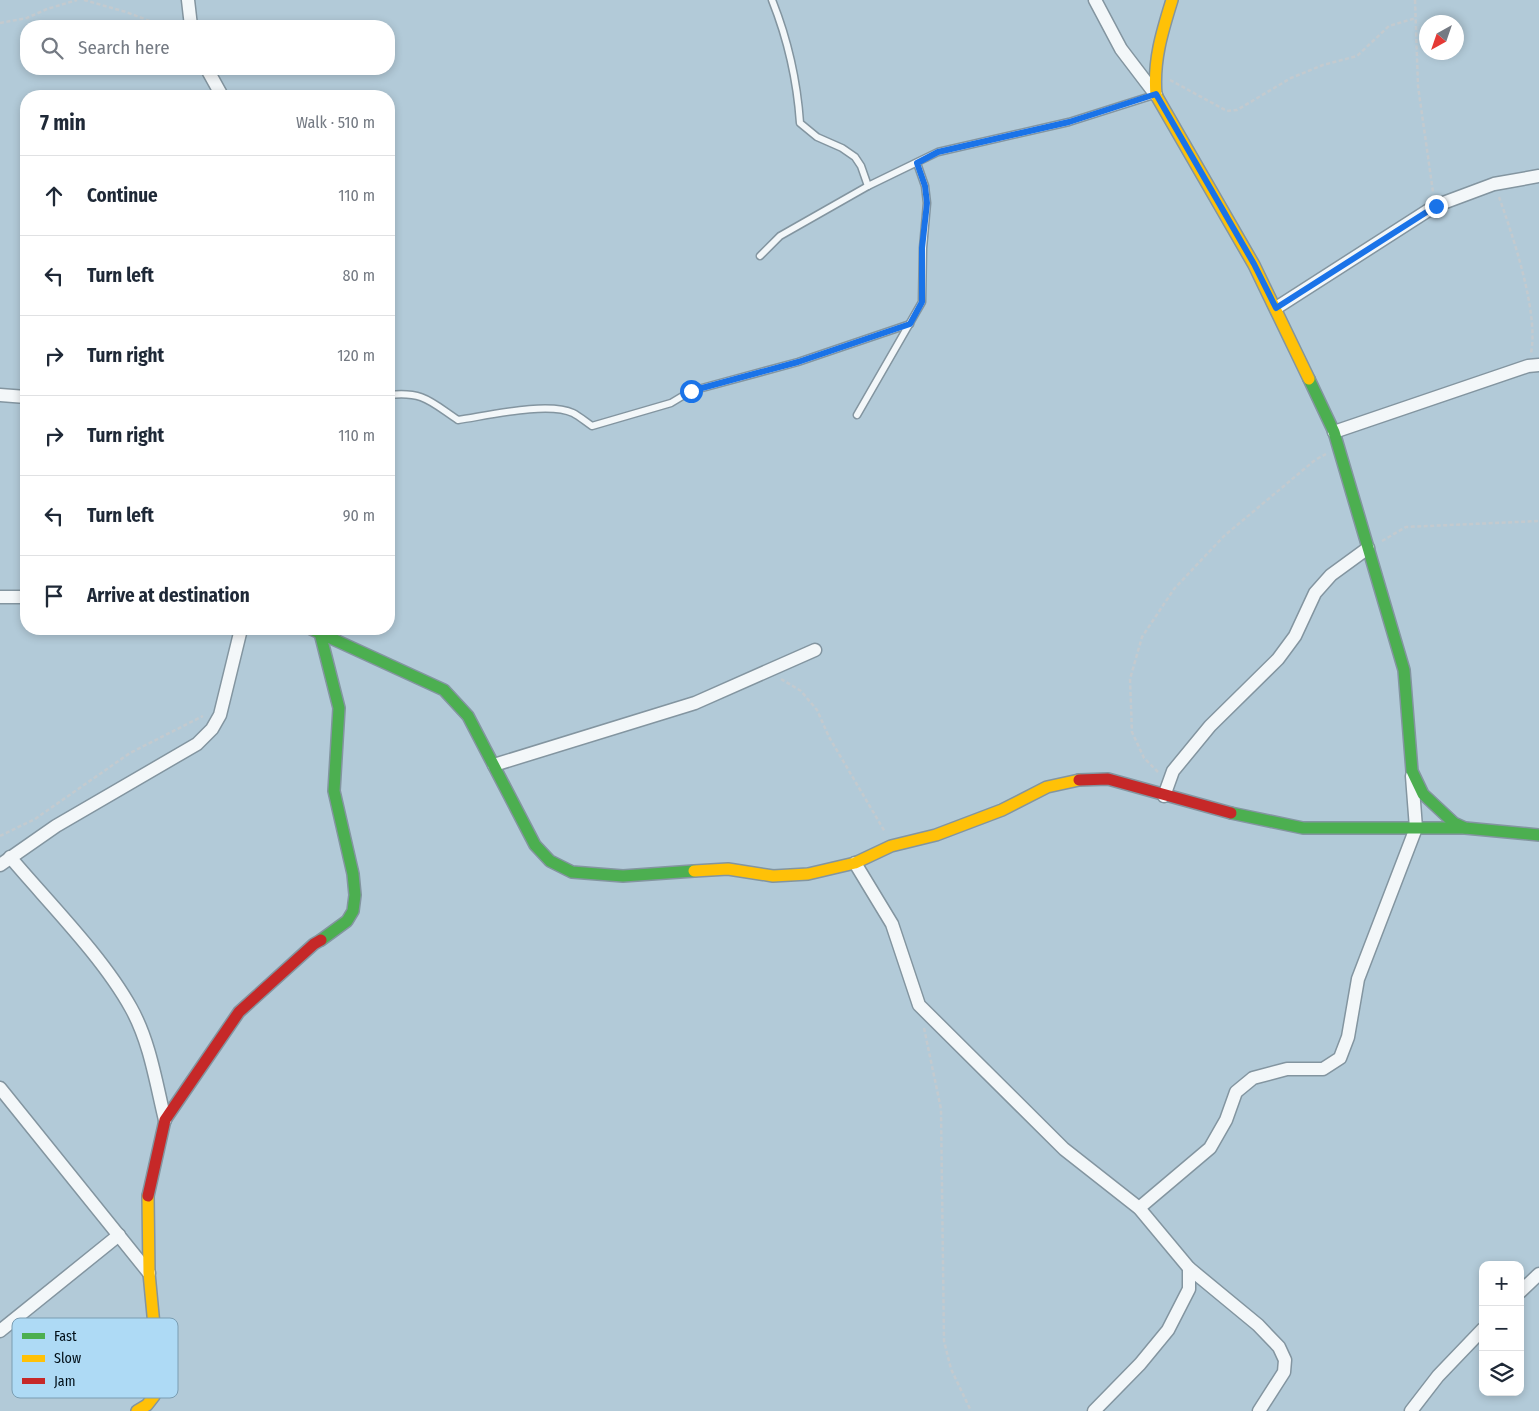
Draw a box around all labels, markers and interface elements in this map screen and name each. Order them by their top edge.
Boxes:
north arrow [1419,15,1464,60]
search box [20,20,395,75]
icon: search [38,34,66,62]
text: Search here [78,36,170,59]
text: 7 min [40,110,86,136]
text: Walk · 510 m [296,113,375,132]
icon: ahead [40,182,68,210]
text: Continue [87,184,158,207]
text: 110 m [338,186,375,205]
route end [1425,195,1448,218]
icon: left [40,262,68,290]
text: Turn left [87,264,154,287]
text: 80 m [343,266,375,285]
icon: right [40,342,68,370]
text: Turn right [87,344,164,367]
text: 120 m [337,346,375,365]
route start [680,380,703,403]
icon: right [40,422,68,450]
text: Turn right [87,424,164,447]
text: 110 m [338,426,375,445]
icon: left [40,502,68,530]
text: Turn left [87,504,154,527]
text: 90 m [343,506,375,525]
icon: arrive [40,582,68,610]
text: Arrive at destination [87,584,250,607]
map controls [1479,1261,1524,1396]
button: + [1479,1261,1524,1306]
button: − [1479,1306,1524,1351]
legend [12,1318,178,1398]
text: Fast [54,1328,77,1345]
text: Slow [54,1350,81,1367]
button: layers [1479,1351,1524,1396]
text: Jam [54,1373,75,1390]

